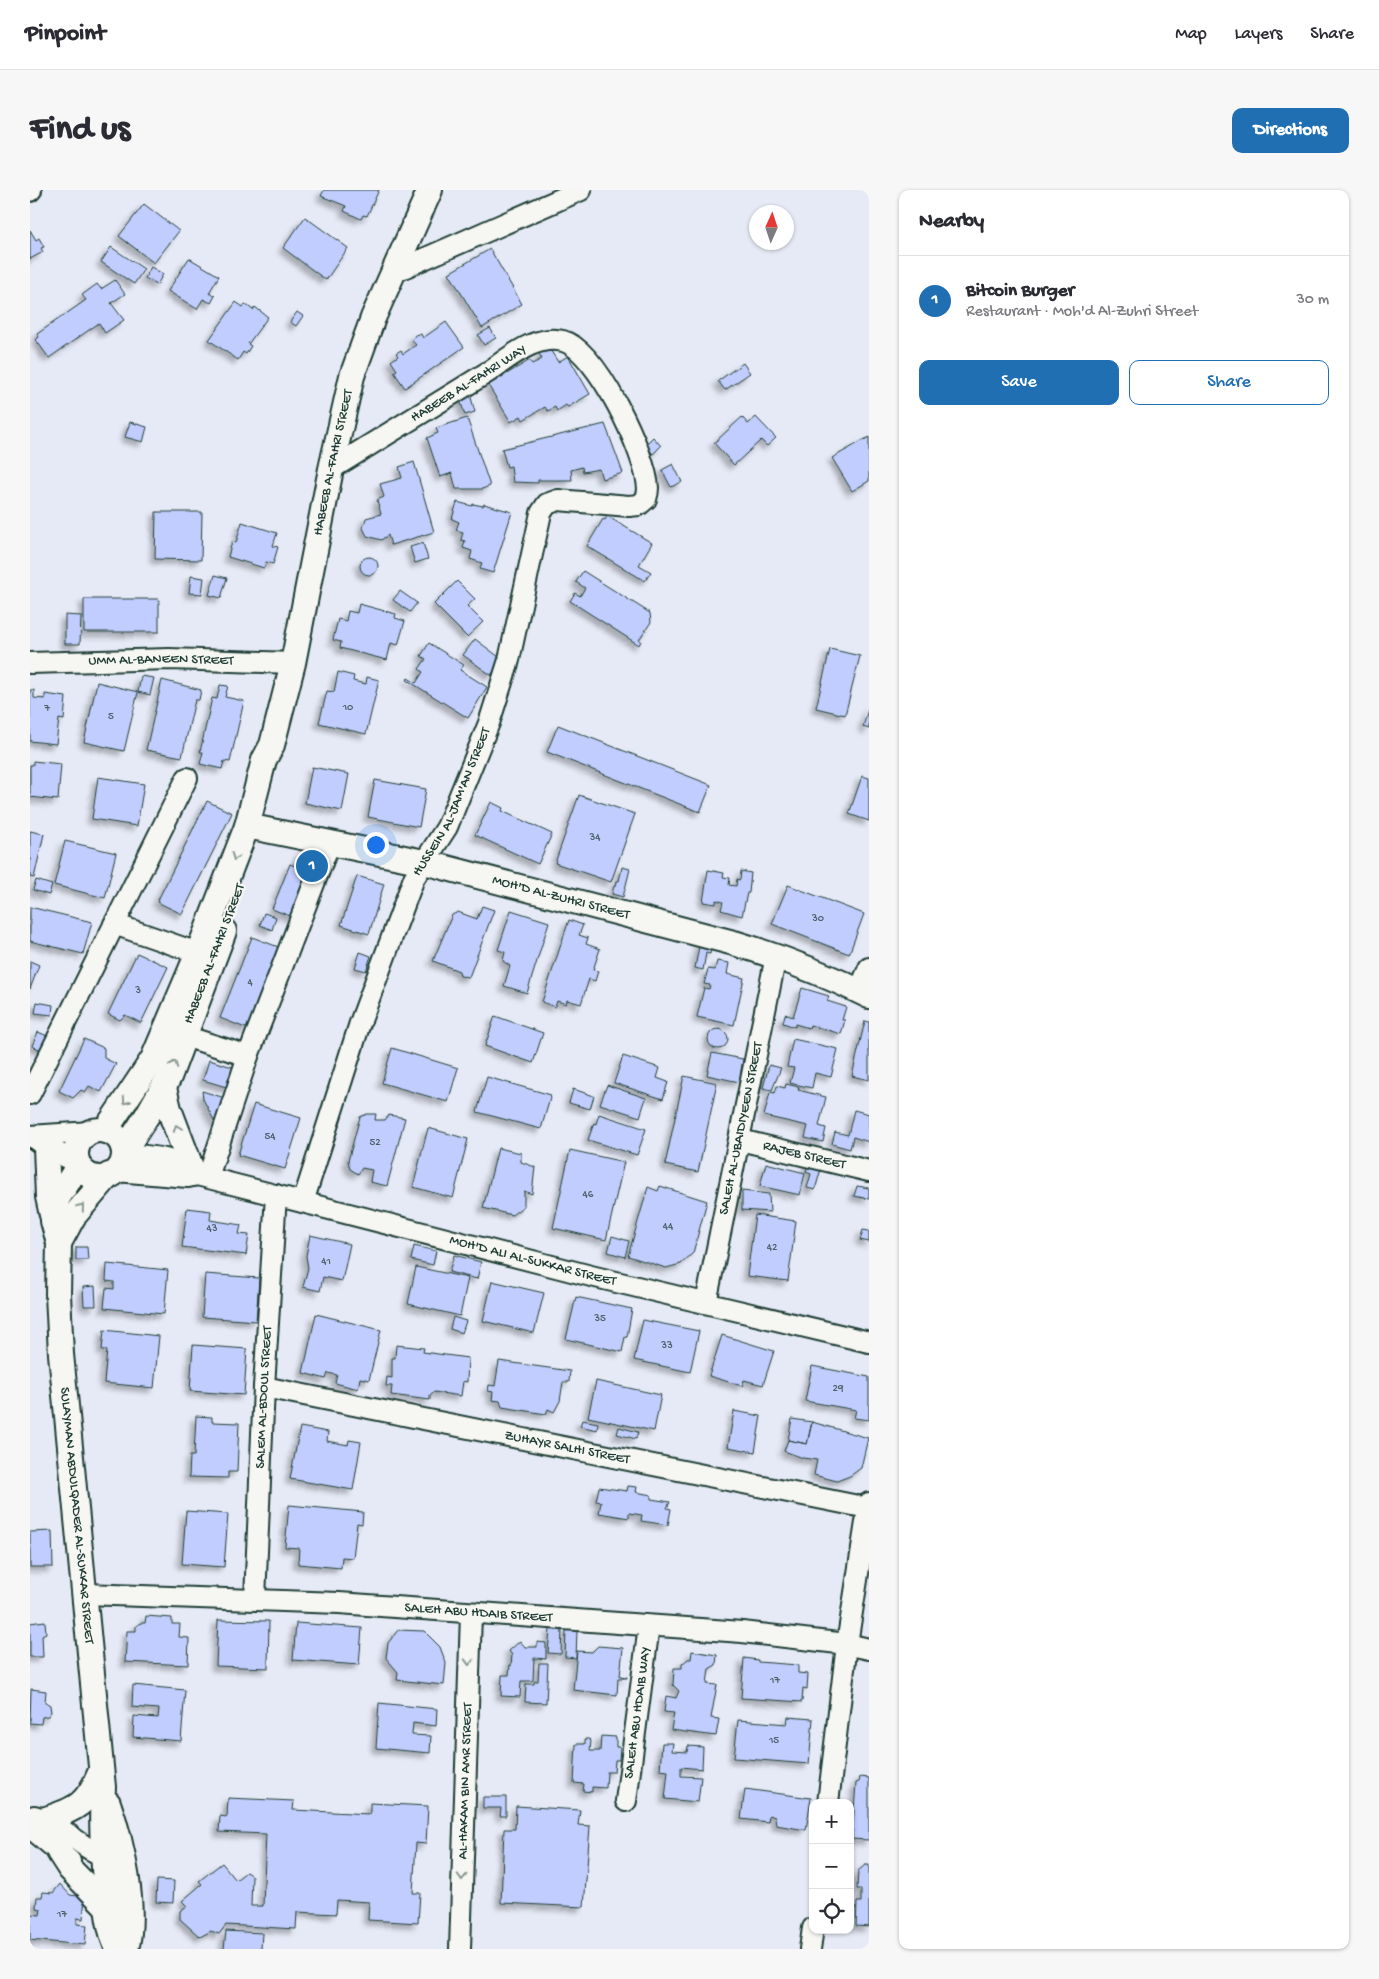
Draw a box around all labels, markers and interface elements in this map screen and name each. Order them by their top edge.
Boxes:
text: Pinpoint [25,20,106,49]
text: Map [1175,24,1207,45]
text: Layers [1235,24,1282,45]
text: Share [1310,24,1354,45]
button: Directions [1232,108,1349,153]
text: Find us [30,110,130,151]
north arrow [749,205,794,250]
text: Nearby [919,210,984,235]
text: Bitcoin Burger [966,280,1074,303]
text: 1 [932,291,938,310]
text: 30 m [1296,291,1329,310]
text: Restaurant · Moh'd Al-Zuhri Street [966,303,1198,322]
street label: HABEEB AL-FAHRI WAY [408,341,530,427]
button: Save [919,360,1119,405]
button: Share [1129,360,1329,405]
street label: HABEEB AL-FAHRI STREET [310,387,357,537]
street label: UMM AL-BANEEN STREET [88,650,234,670]
house number: 10 [342,702,353,714]
house number: 7 [43,703,50,715]
house number: 5 [108,711,114,723]
street label: HUSSEIN AL-JAM'AN STREET [409,725,495,879]
your location [363,832,389,858]
house number: 34 [589,832,601,844]
pin: 1 [296,847,328,885]
one-way arrow [231,853,241,861]
street label: MOH'D AL-ZUHRI STREET [490,872,632,924]
street label: HABEEB AL-FAHRI STREET [180,881,250,1026]
house number: 30 [811,913,824,925]
house number: 4 [247,977,253,989]
house number: 3 [134,985,141,997]
street label: SALEH AL-UBAIDIYEEN STREET [715,1040,767,1216]
one-way arrow [168,1060,178,1068]
one-way arrow [123,1095,132,1105]
one-way arrow [172,1124,183,1133]
house number: 54 [265,1131,276,1143]
house number: 52 [369,1137,381,1149]
street label: RAJEB STREET [761,1137,848,1174]
house number: 46 [583,1189,594,1201]
one-way arrow [75,1204,83,1213]
house number: 44 [663,1221,674,1233]
house number: 43 [207,1223,218,1235]
street label: MOH'D ALI AL-SUKKAR STREET [448,1232,618,1290]
house number: 42 [767,1242,778,1254]
house number: 41 [321,1256,331,1268]
house number: 35 [593,1313,606,1325]
street label: SALEM AL-BDOUL STREET [252,1325,276,1469]
house number: 33 [660,1340,673,1352]
house number: 29 [833,1383,844,1395]
street label: SULAYMAN ABDULQADER AL-SUKKAR STREET [56,1386,98,1645]
street label: ZUHAYR SALHI STREET [503,1427,632,1469]
street label: SALEH ABU HDAIB STREET [404,1599,554,1627]
street label: SALEH ABU HDAIB WAY [621,1646,655,1780]
one-way arrow [464,1659,475,1667]
house number: 17 [769,1675,780,1687]
street label: AL-HAKAM BIN AMR STREET [454,1702,477,1860]
house number: 15 [768,1735,779,1747]
map controls [809,1799,854,1934]
button: + [809,1799,854,1844]
button: − [809,1844,854,1889]
one-way arrow [457,1874,467,1881]
button: locate [809,1889,854,1934]
house number: 17 [56,1909,67,1921]

